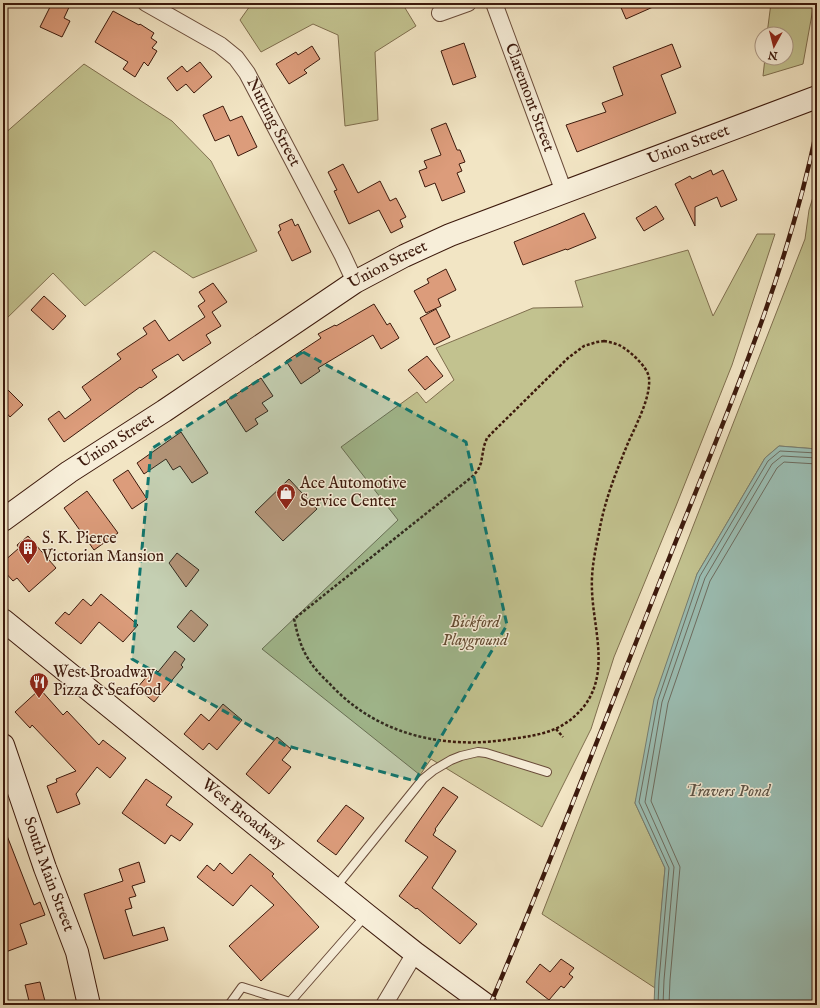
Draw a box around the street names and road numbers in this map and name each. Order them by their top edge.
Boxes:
street label: Claremont Street [500,41,558,155]
street label: Nutting Street [241,75,305,171]
street label: Union Street [645,121,733,170]
street label: Union Street [345,236,431,294]
street label: Union Street [75,410,159,473]
street label: West Broadway [197,775,289,855]
street label: South Main Street [18,814,78,935]

